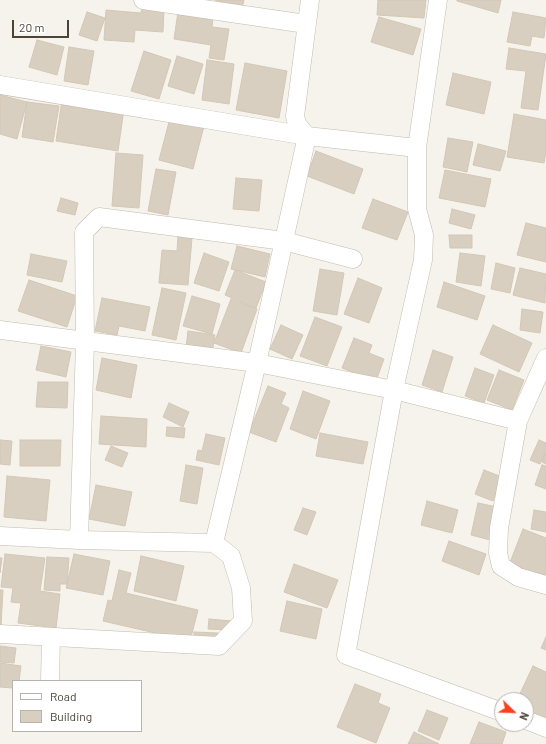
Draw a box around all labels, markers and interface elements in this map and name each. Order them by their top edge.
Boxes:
scale bar [14,12,71,38]
text: 20 m [19,20,45,34]
legend [12,680,142,732]
text: Road [50,689,77,703]
north arrow [494,692,534,732]
text: Building [50,709,92,723]
text: N [517,711,532,722]

